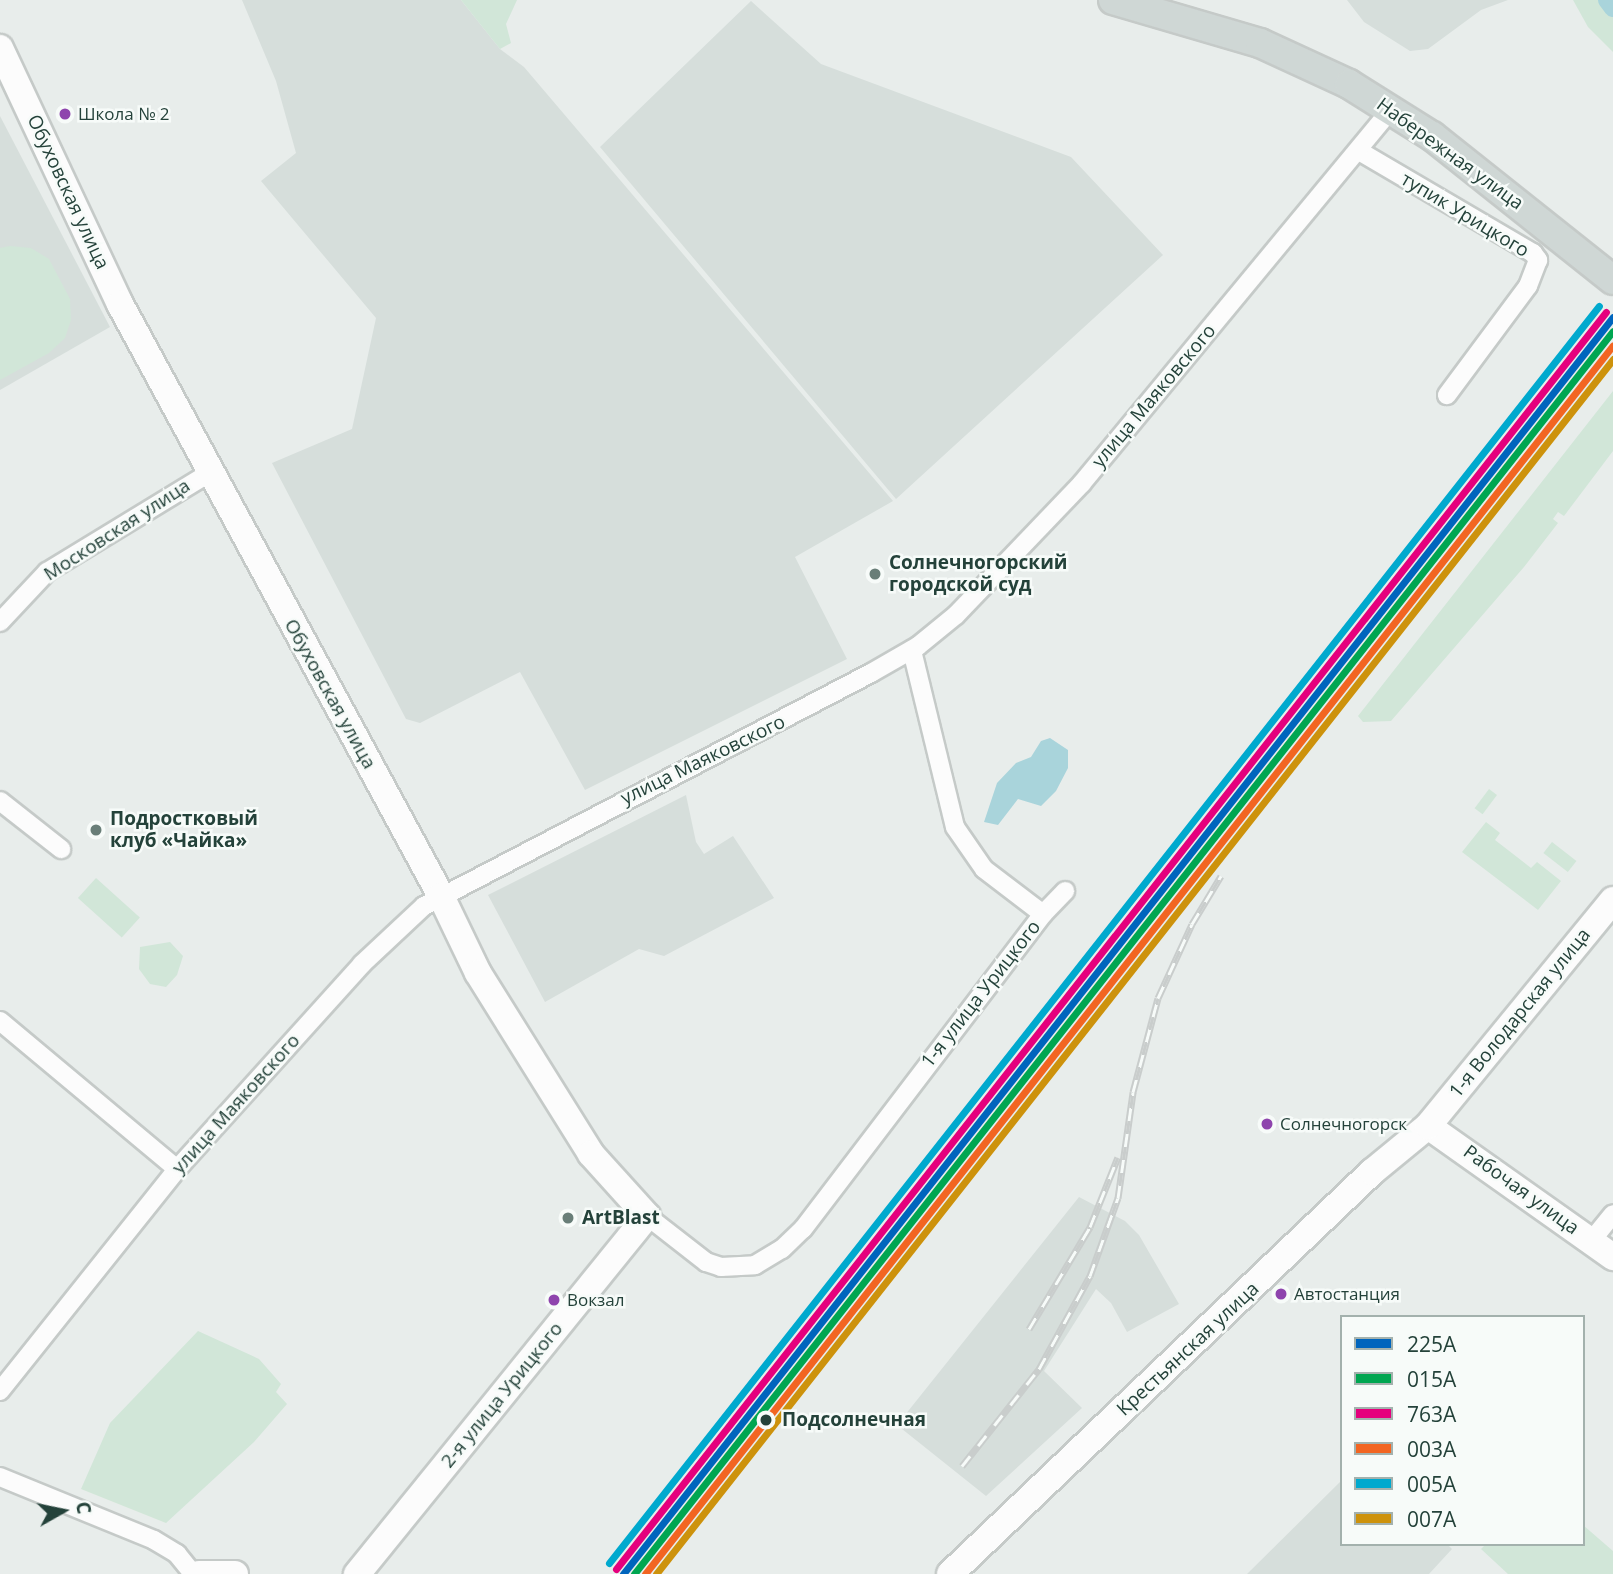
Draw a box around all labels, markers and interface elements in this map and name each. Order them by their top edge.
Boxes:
street label: Набережная улица [1372,93,1528,215]
place label: Школа № 2 [78,104,170,124]
marker: Школа № 2 [58,107,72,121]
street label: Обуховская улица [22,111,114,273]
street label: тупик Урицкого [1397,168,1533,262]
street label: улица Маяковского [1087,320,1221,472]
street label: Московская улица [40,474,194,586]
place label: Солнечногорский городской суд [889,552,1068,596]
marker: Солнечногорский городской суд [867,566,883,582]
street label: Обуховская улица [279,615,381,773]
street label: улица Маяковского [617,710,789,810]
place label: Подростковый клуб «Чайка» [110,808,258,852]
marker: Подростковый клуб «Чайка» [88,822,104,838]
street label: 1-я улица Урицкого [916,916,1046,1072]
street label: 1-я Володарская улица [1445,924,1595,1102]
street label: улица Маяковского [167,1029,305,1179]
place label: Солнечногорск [1280,1114,1407,1134]
marker: Солнечногорск [1260,1117,1274,1131]
street label: Рабочая улица [1459,1140,1583,1240]
place label: ArtBlast [582,1207,660,1229]
marker: ArtBlast [560,1210,576,1226]
street label: Крестьянская улица [1112,1277,1264,1421]
place label: Автостанция [1294,1284,1400,1304]
marker: Автостанция [1274,1287,1288,1301]
place label: Вокзал [567,1290,624,1310]
marker: Вокзал [547,1293,561,1307]
legend [1340,1315,1585,1546]
street label: 2-я улица Урицкого [436,1318,568,1472]
text: 225А [1407,1330,1456,1358]
text: 015А [1407,1365,1456,1393]
text: 763А [1407,1400,1456,1428]
place label: Подсолнечная [782,1409,926,1431]
marker: Подсолнечная [756,1410,776,1430]
text: 003А [1407,1435,1456,1463]
text: 005А [1407,1470,1456,1498]
north arrow [28,1476,98,1546]
text: С [70,1500,98,1516]
text: 007А [1407,1505,1456,1533]

